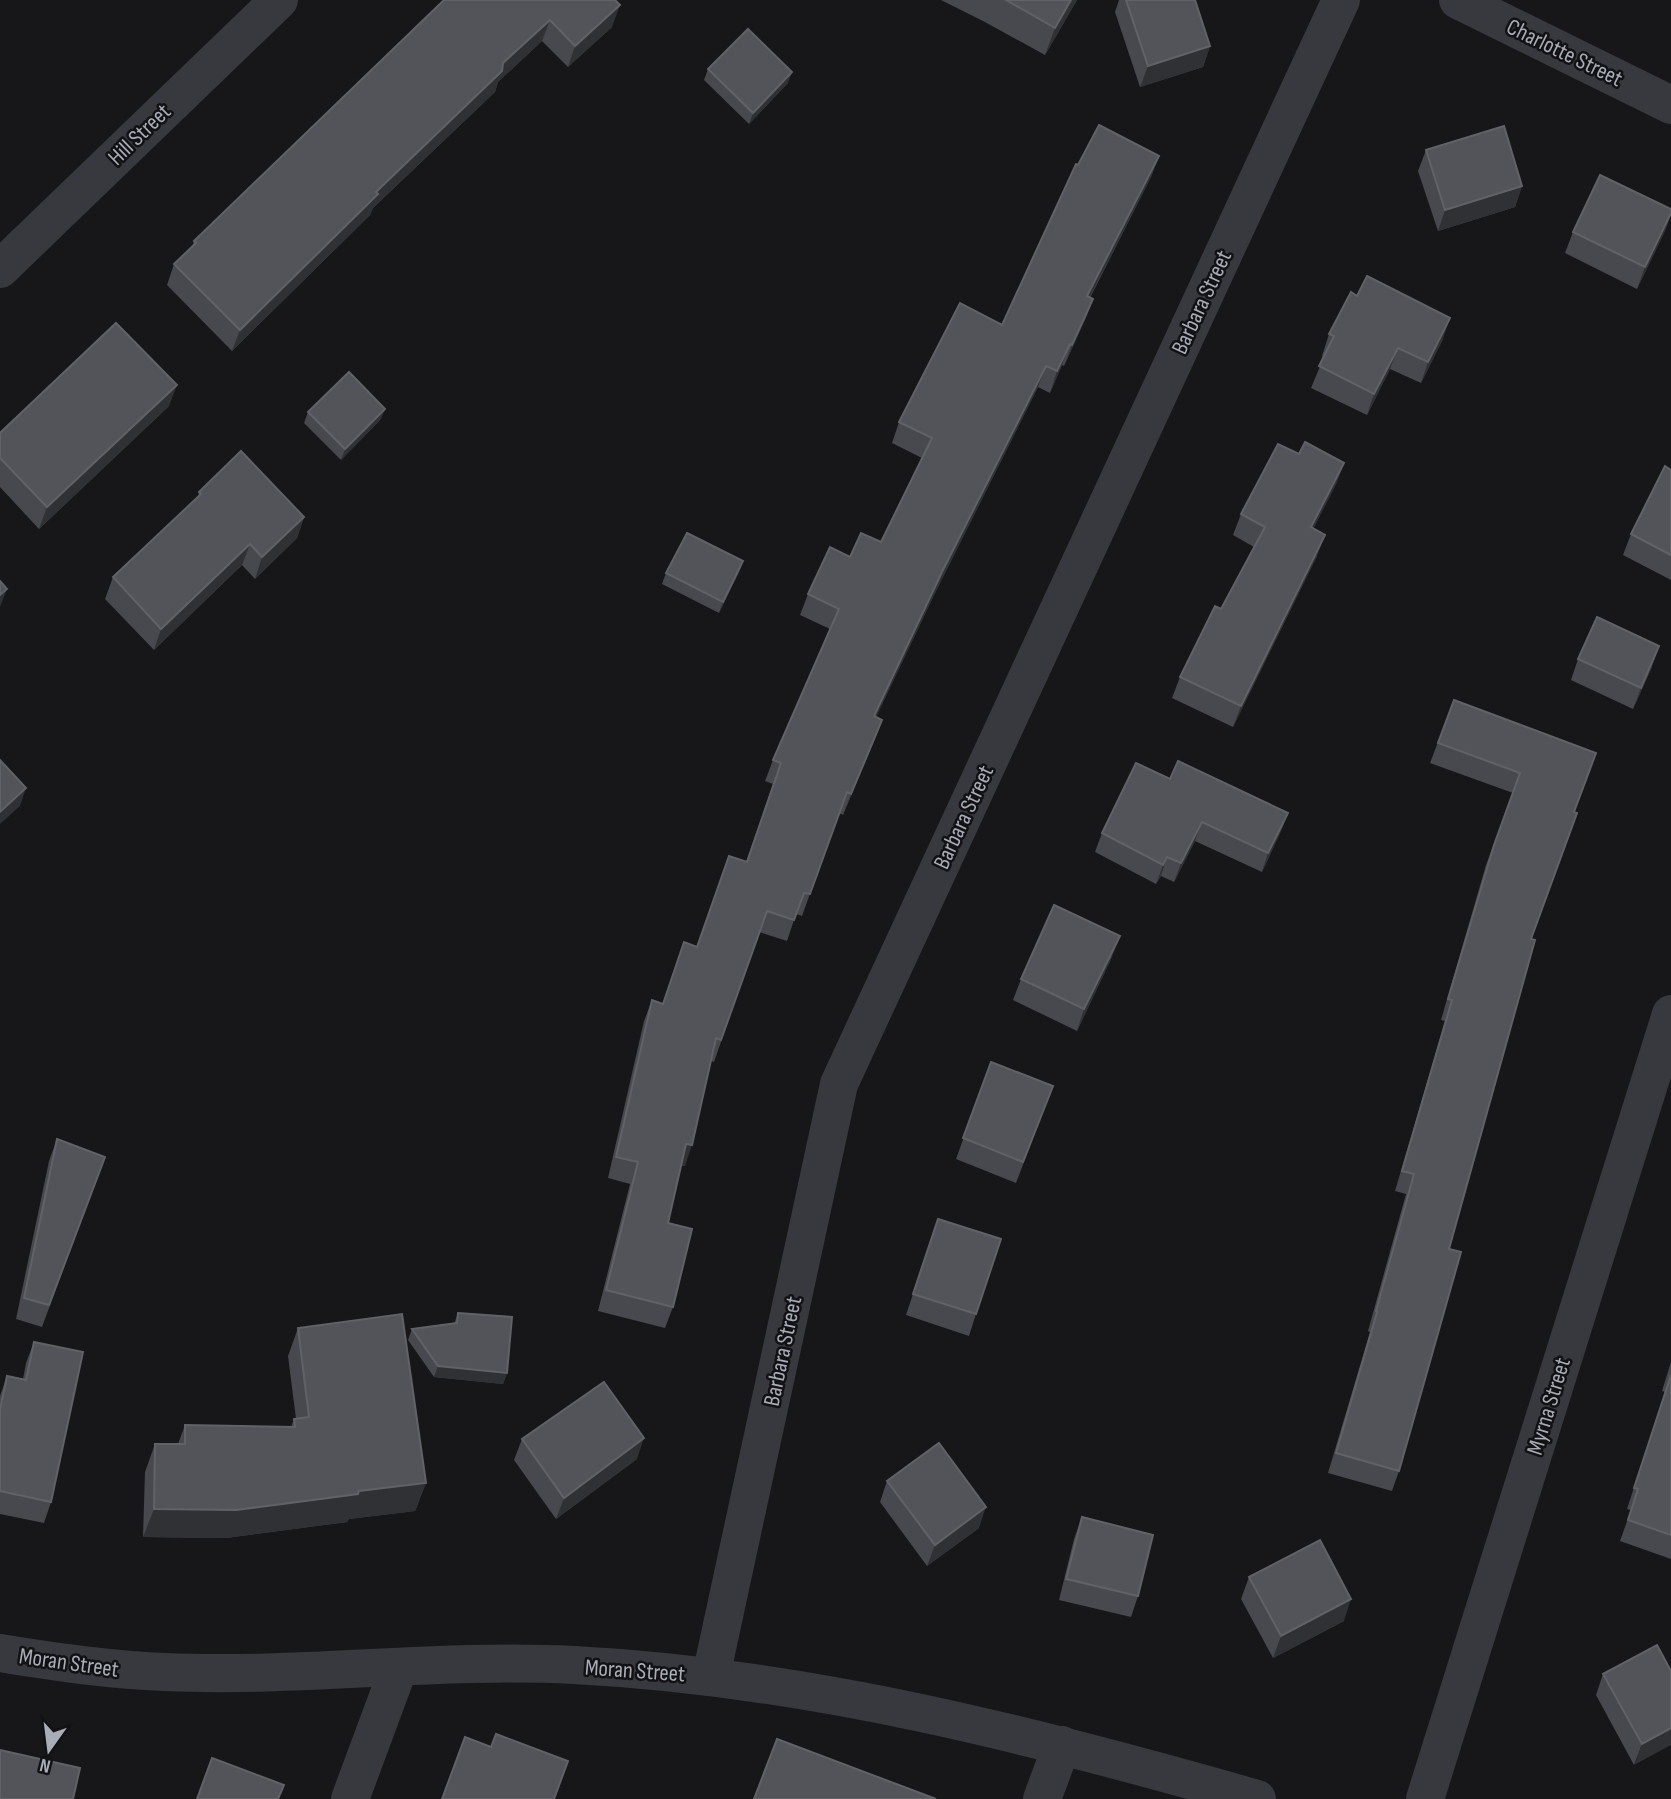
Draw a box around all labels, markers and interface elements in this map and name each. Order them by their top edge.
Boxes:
street label: Charlotte Street [1502,13,1627,93]
street label: Hill Street [102,98,177,171]
street label: Barbara Street [1166,246,1238,359]
street label: Barbara Street [928,761,1000,874]
street label: Barbara Street [758,1294,808,1409]
street label: Myrna Street [1521,1354,1577,1458]
street label: Moran Street [17,1642,120,1684]
street label: Moran Street [584,1654,686,1688]
north arrow [14,1715,84,1785]
text: N [38,1753,53,1777]

